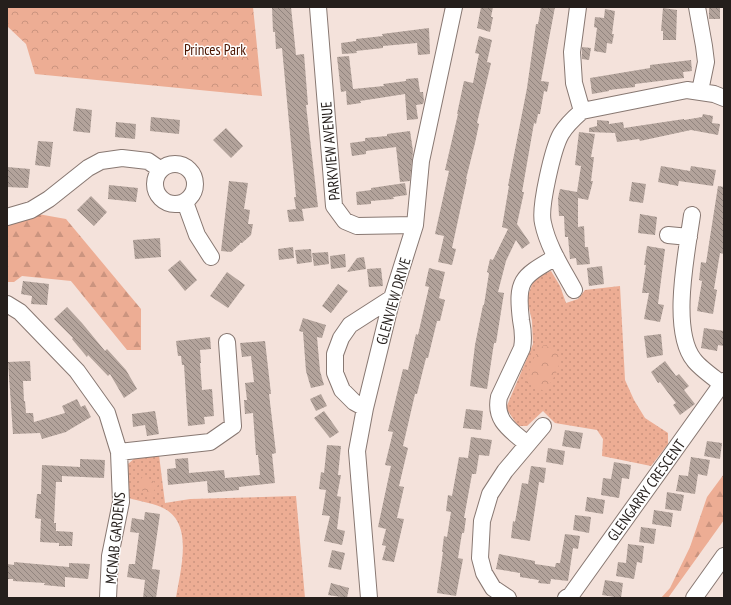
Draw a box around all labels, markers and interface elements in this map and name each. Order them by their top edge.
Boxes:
park label: Princes Park [184,40,246,59]
street label: PARKVIEW AVENUE [316,101,344,201]
street label: GLENVIEW DRIVE [371,255,415,347]
street label: GLENGARRY CRESCENT [603,435,689,545]
street label: MCNAB GARDENS [101,491,129,585]

